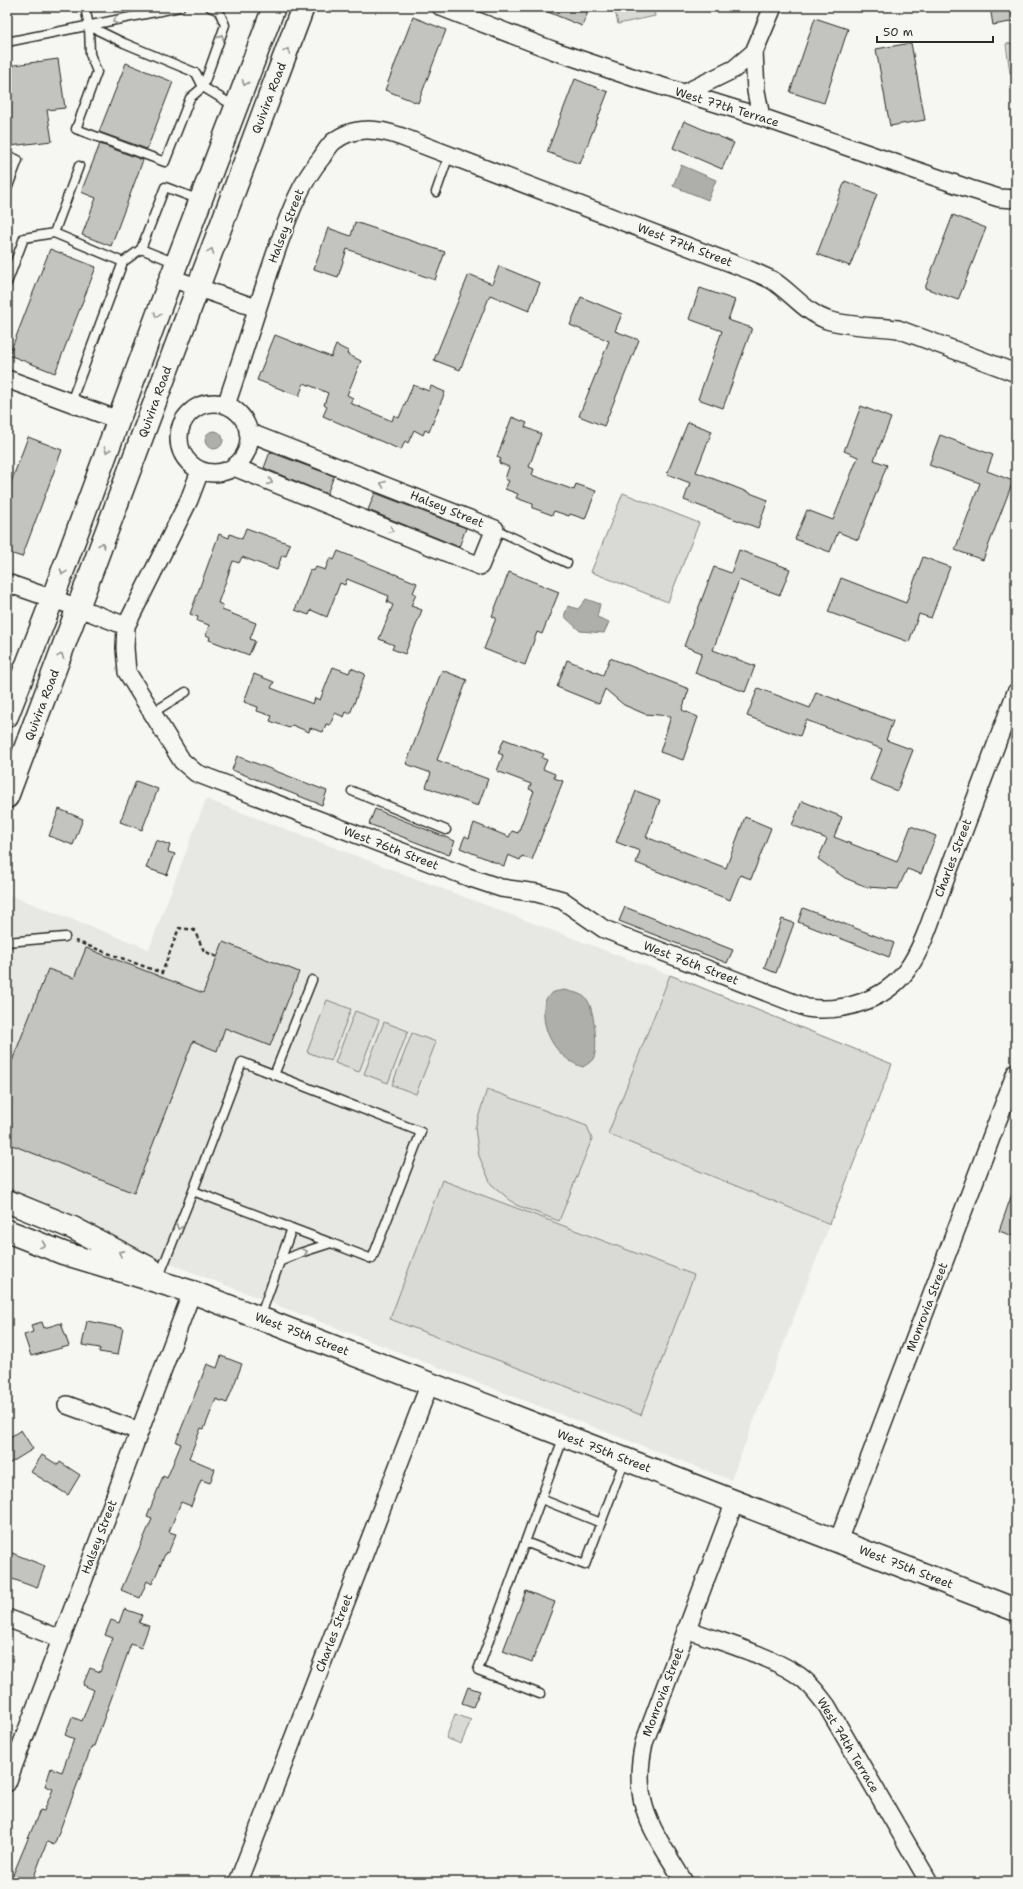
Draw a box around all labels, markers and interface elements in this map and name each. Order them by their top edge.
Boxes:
one-way arrow [111,16,118,24]
scale bar [877,18,993,44]
text: 50 m [883,24,913,40]
one-way arrow [216,34,224,41]
one-way arrow [282,47,290,54]
street label: Quivira Road [248,60,290,136]
one-way arrow [242,79,250,86]
street label: West 77th Terrace [673,84,781,131]
street label: Halsey Street [264,187,308,265]
street label: West 77th Street [635,220,735,270]
one-way arrow [207,247,215,254]
one-way arrow [154,311,162,318]
street label: Quivira Road [135,364,175,440]
one-way arrow [104,446,112,453]
one-way arrow [267,477,274,485]
one-way arrow [380,481,387,489]
street label: Halsey Street [408,487,486,531]
one-way arrow [387,526,394,534]
one-way arrow [98,541,106,548]
one-way arrow [59,568,67,575]
one-way arrow [56,652,64,659]
street label: Quivira Road [21,667,63,743]
street label: Charles Street [931,817,975,899]
street label: West 76th Street [341,822,441,874]
street label: West 76th Street [641,937,741,989]
one-way arrow [176,1223,184,1231]
one-way arrow [40,1241,47,1249]
one-way arrow [301,1248,308,1256]
one-way arrow [118,1250,125,1258]
street label: Monrovia Street [903,1260,951,1354]
street label: West 75th Street [252,1309,352,1359]
street label: West 75th Street [554,1426,654,1476]
street label: Halsey Street [77,1498,121,1576]
street label: West 75th Street [856,1542,956,1592]
street label: Charles Street [312,1592,356,1674]
street label: Monrovia Street [639,1645,687,1739]
street label: West 74th Terrace [813,1694,883,1796]

